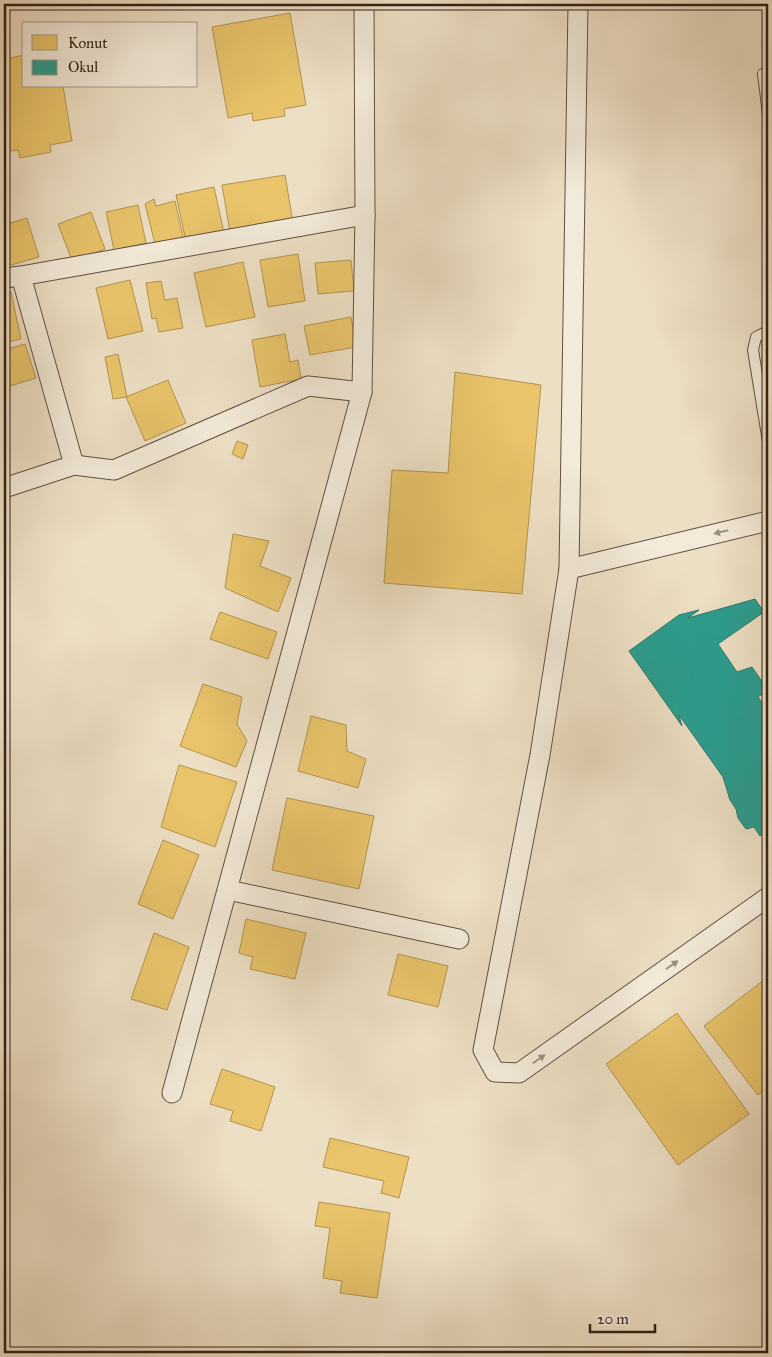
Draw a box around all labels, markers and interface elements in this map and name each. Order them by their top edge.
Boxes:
legend [22,22,198,88]
text: Konut [68,34,108,52]
text: Okul [68,58,99,76]
one-way arrow [713,528,728,536]
one-way arrow [665,960,679,970]
one-way arrow [532,1054,546,1064]
scale bar [590,1302,654,1334]
text: 20 m [597,1310,629,1328]

